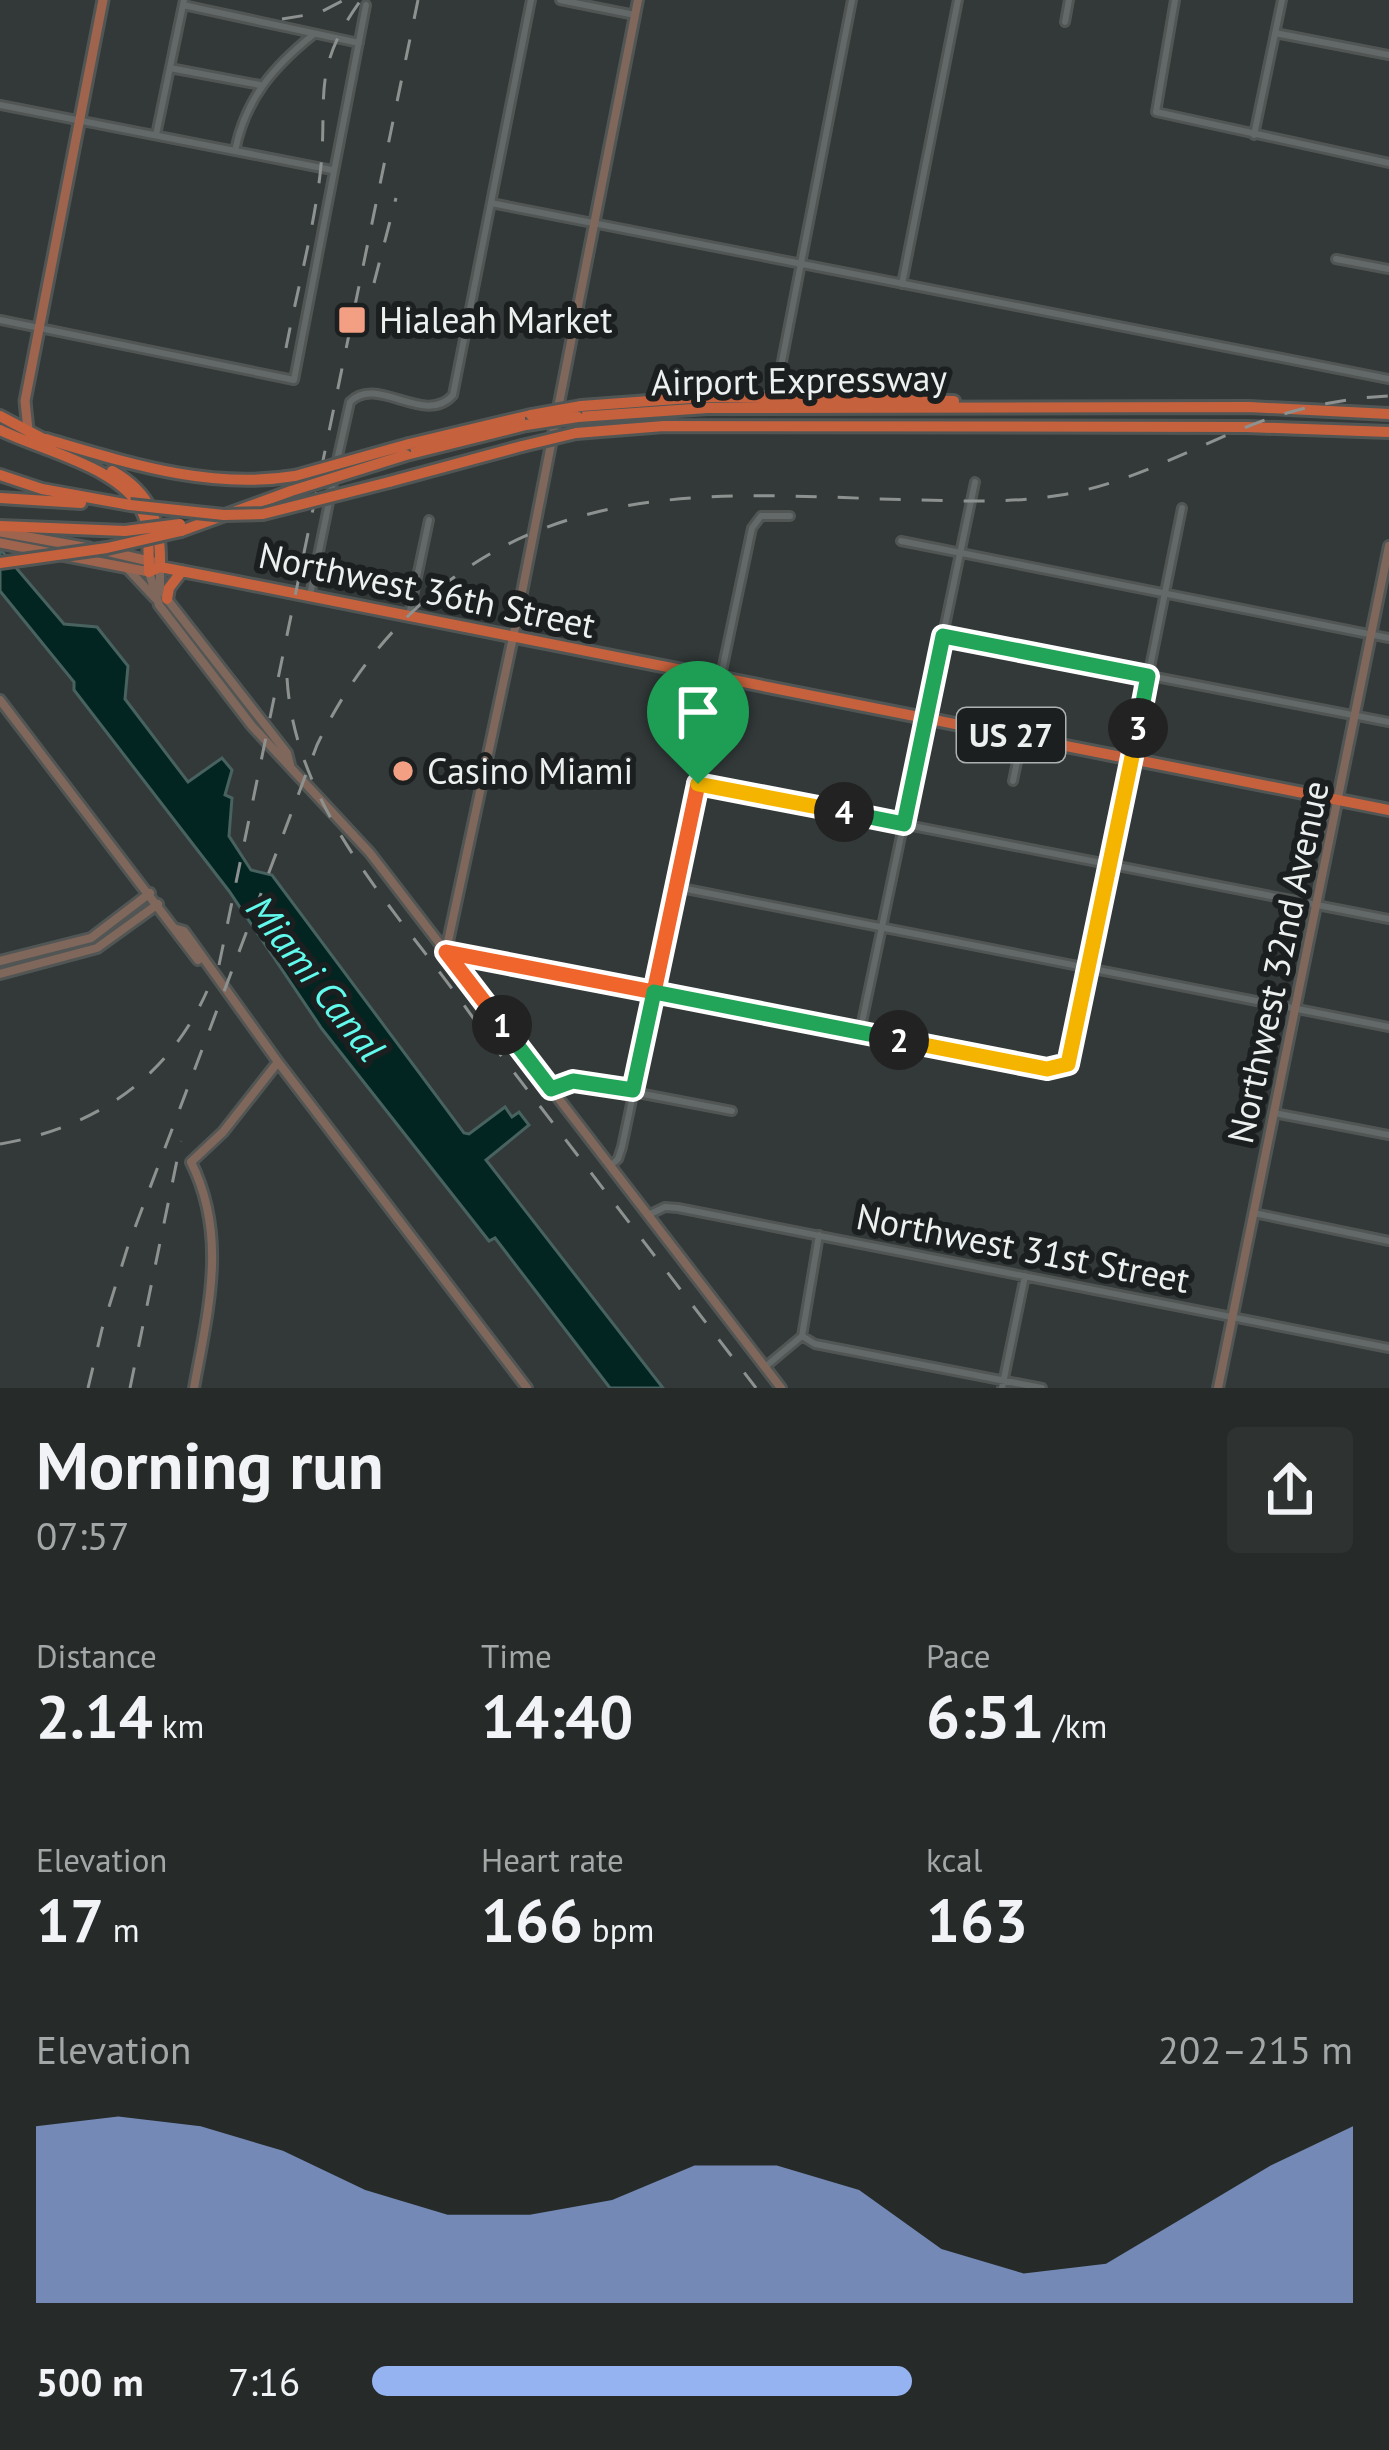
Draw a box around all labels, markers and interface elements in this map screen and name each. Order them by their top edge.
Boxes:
place label: Hialeah Market [379,296,613,343]
marker: Hialeah Market [336,304,368,336]
street label: Airport Expressway [651,353,948,406]
street label: Northwest 36th Street [255,531,600,648]
pin [647,661,749,784]
icon: arrive [665,679,731,745]
pin: 3 [1108,698,1168,758]
text: 3 [1129,706,1147,749]
road number: US 27 [957,708,1065,762]
place label: Casino Miami [427,747,633,794]
marker: Casino Miami [390,758,416,784]
street label: Northwest 32nd Avenue [1216,776,1339,1147]
pin: 4 [814,782,874,842]
text: 4 [835,790,853,833]
water label: Miami Canal [236,884,397,1071]
pin: 1 [472,995,532,1055]
text: 1 [493,1003,511,1046]
pin: 2 [869,1010,929,1070]
text: 2 [890,1018,908,1061]
street label: Northwest 31st Street [853,1192,1194,1303]
text: Morning run [36,1422,384,1507]
button: share [1227,1427,1353,1553]
text: 07:57 [36,1510,130,1561]
text: Distance [36,1634,157,1677]
text: Time [481,1634,552,1677]
text: Pace [926,1634,991,1677]
text: 2.14 [36,1677,153,1755]
text: 14:40 [481,1677,633,1755]
text: 6:51 [926,1677,1044,1755]
text: km [153,1704,204,1747]
text: /km [1044,1704,1107,1747]
text: Elevation [36,1838,167,1881]
text: Heart rate [481,1838,624,1881]
text: kcal [926,1838,982,1881]
text: 17 [36,1881,104,1959]
text: 166 [481,1881,583,1959]
text: 163 [926,1881,1028,1959]
text: m [104,1908,140,1951]
text: bpm [583,1908,654,1951]
text: Elevation [36,2024,191,2075]
text: 202–215 m [1158,2024,1353,2075]
text: 500 m [36,2356,144,2407]
text: 7:16 [228,2356,300,2407]

